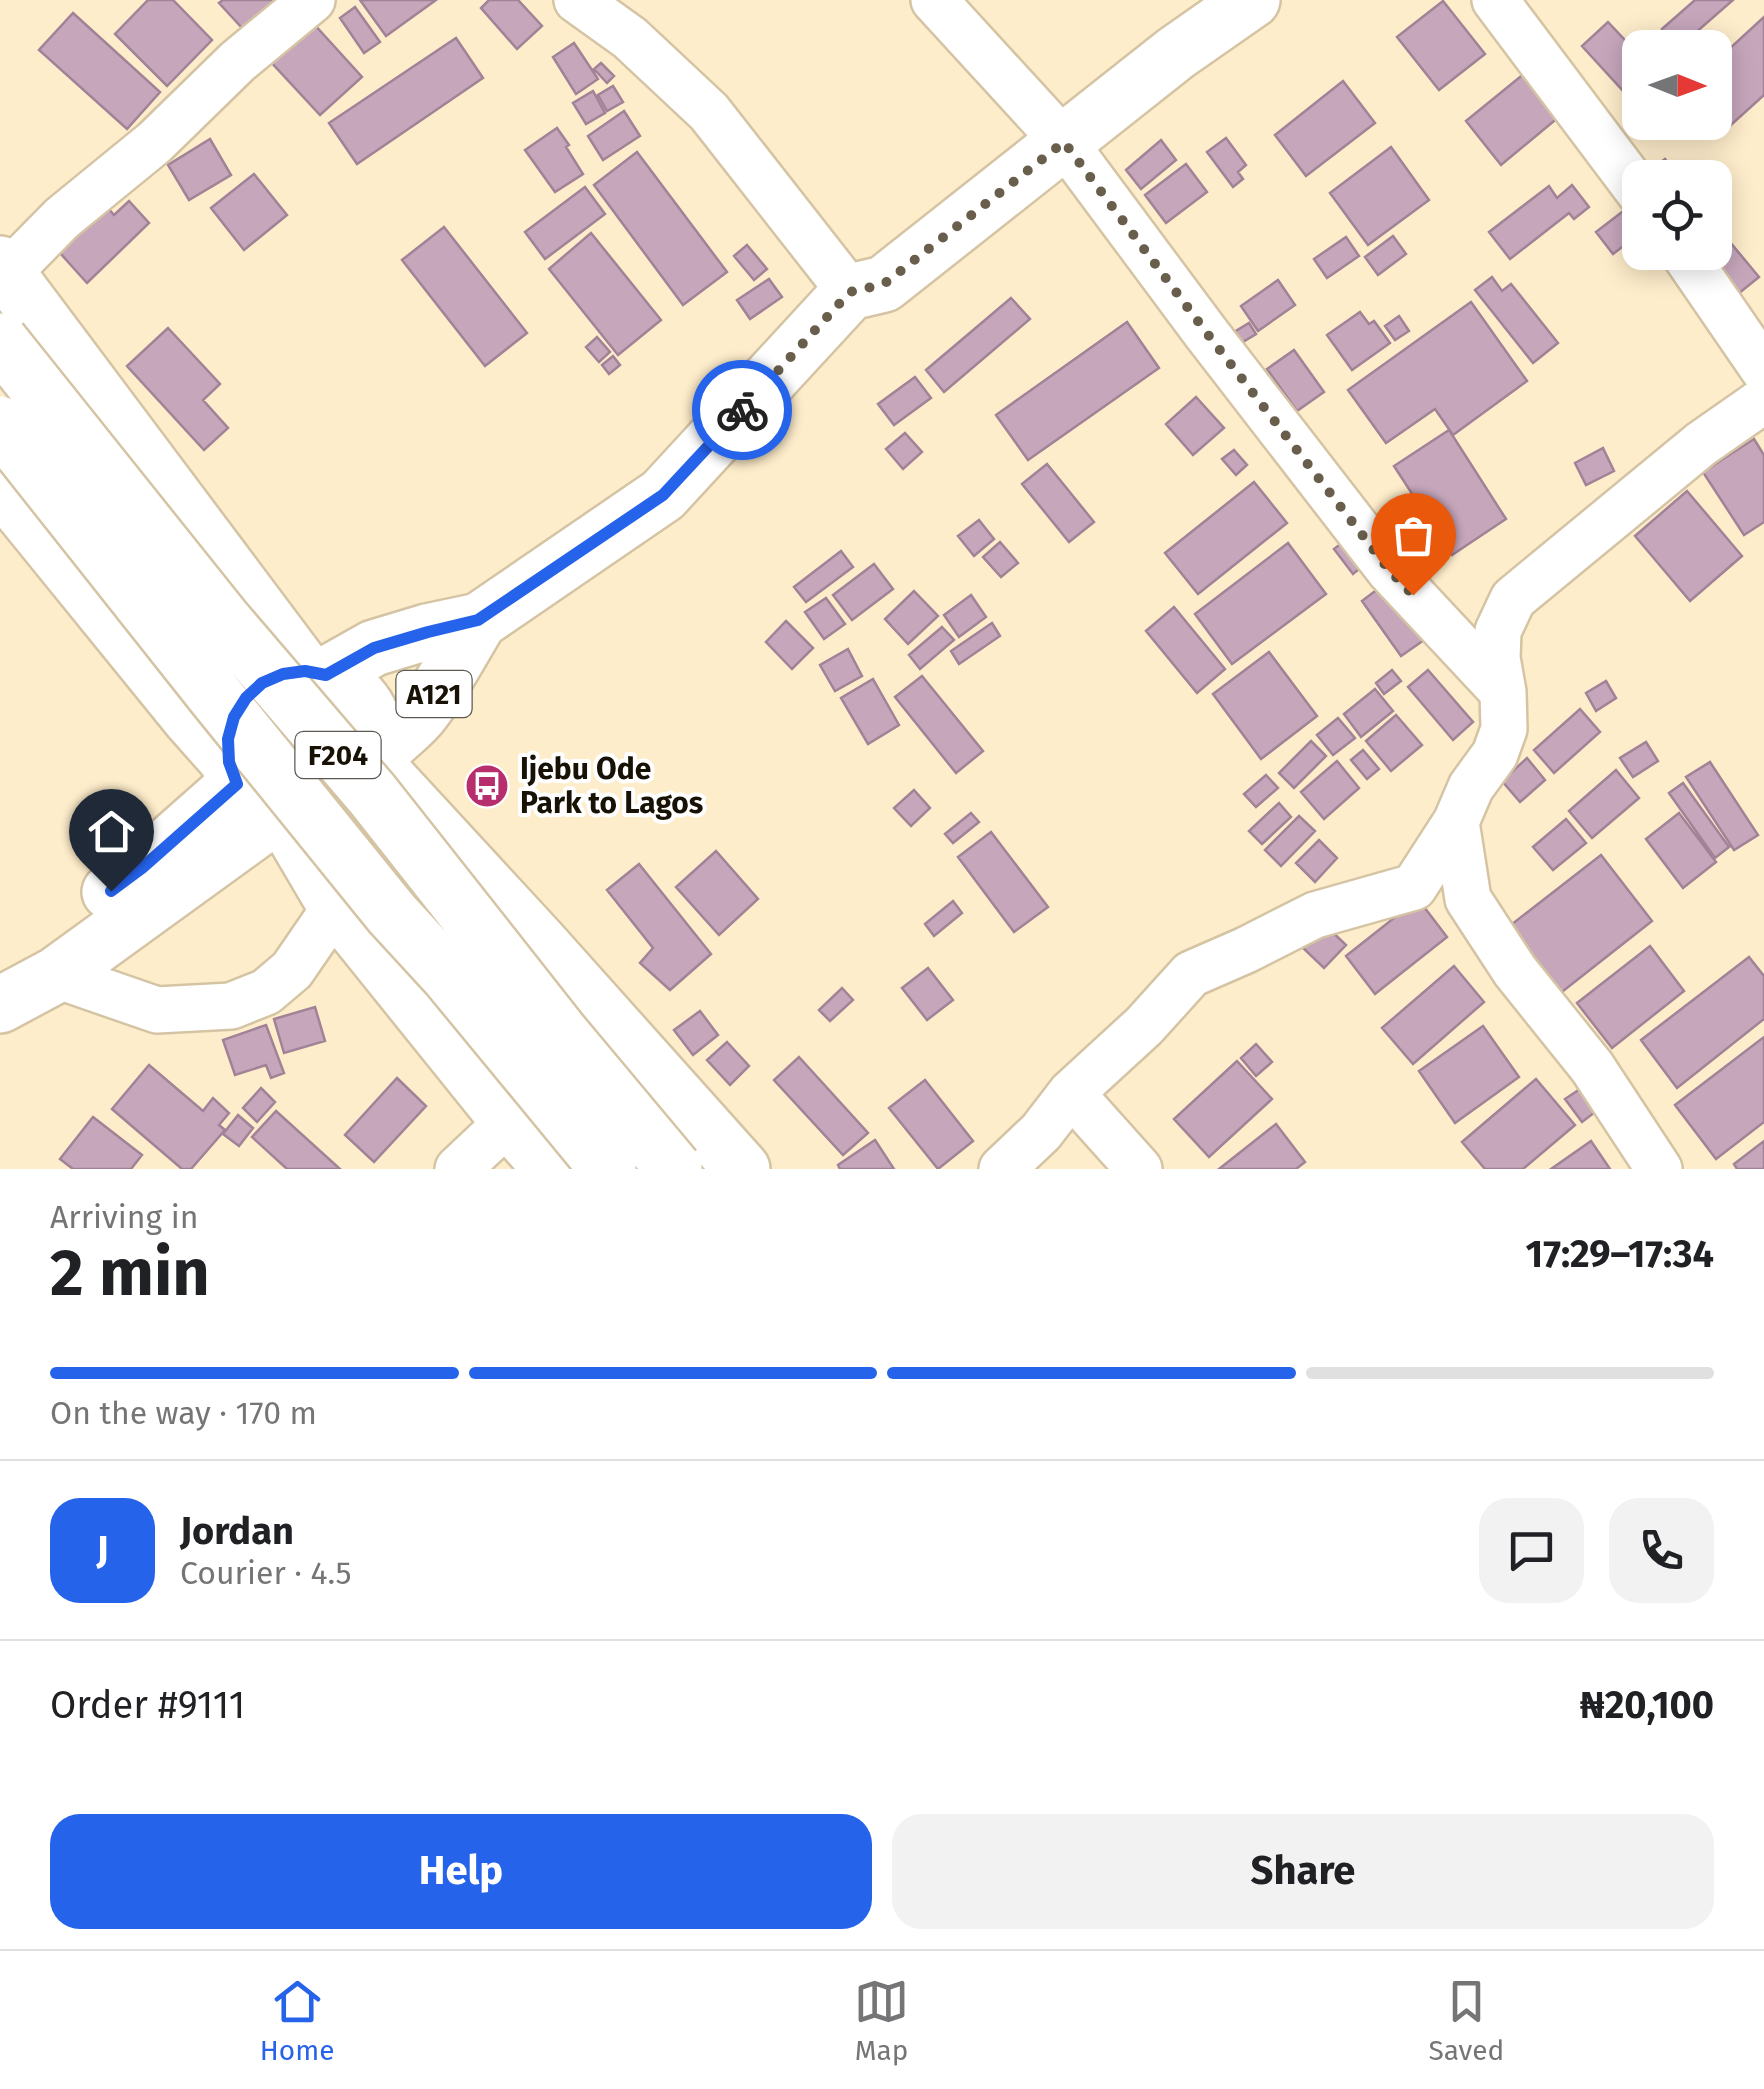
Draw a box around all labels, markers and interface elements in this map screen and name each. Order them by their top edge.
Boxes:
north arrow [1622,30,1732,140]
map controls [1622,30,1732,270]
button: locate [1622,160,1732,270]
courier [692,360,792,460]
icon: bike [715,383,770,438]
pin [1371,493,1456,596]
icon: bag [1386,508,1441,563]
road number: A121 [396,671,472,717]
road number: F204 [296,732,380,778]
place label: Ijebu Ode Park to Lagos [520,751,703,821]
bus stop icon: Ijebu Ode Park to Lagos [464,763,510,809]
pin [69,789,154,892]
icon: home [84,804,139,859]
text: Arriving in [50,1198,198,1236]
text: 17:29–17:34 [1526,1231,1714,1277]
text: 2 min [50,1234,210,1312]
text: On the way · 170 m [50,1394,317,1432]
button: chat [1479,1498,1584,1603]
button: phone [1609,1498,1714,1603]
text: Jordan [180,1508,294,1554]
text: J [96,1527,109,1573]
text: Courier · 4.5 [180,1554,351,1592]
text: Order #9111 [50,1682,245,1728]
text: ₦20,100 [1580,1682,1714,1728]
button: Help [50,1814,872,1929]
button: Share [892,1814,1714,1929]
tab: Home [260,1974,334,2067]
tab: Map [854,1974,909,2067]
tab: Saved [1428,1974,1504,2067]

